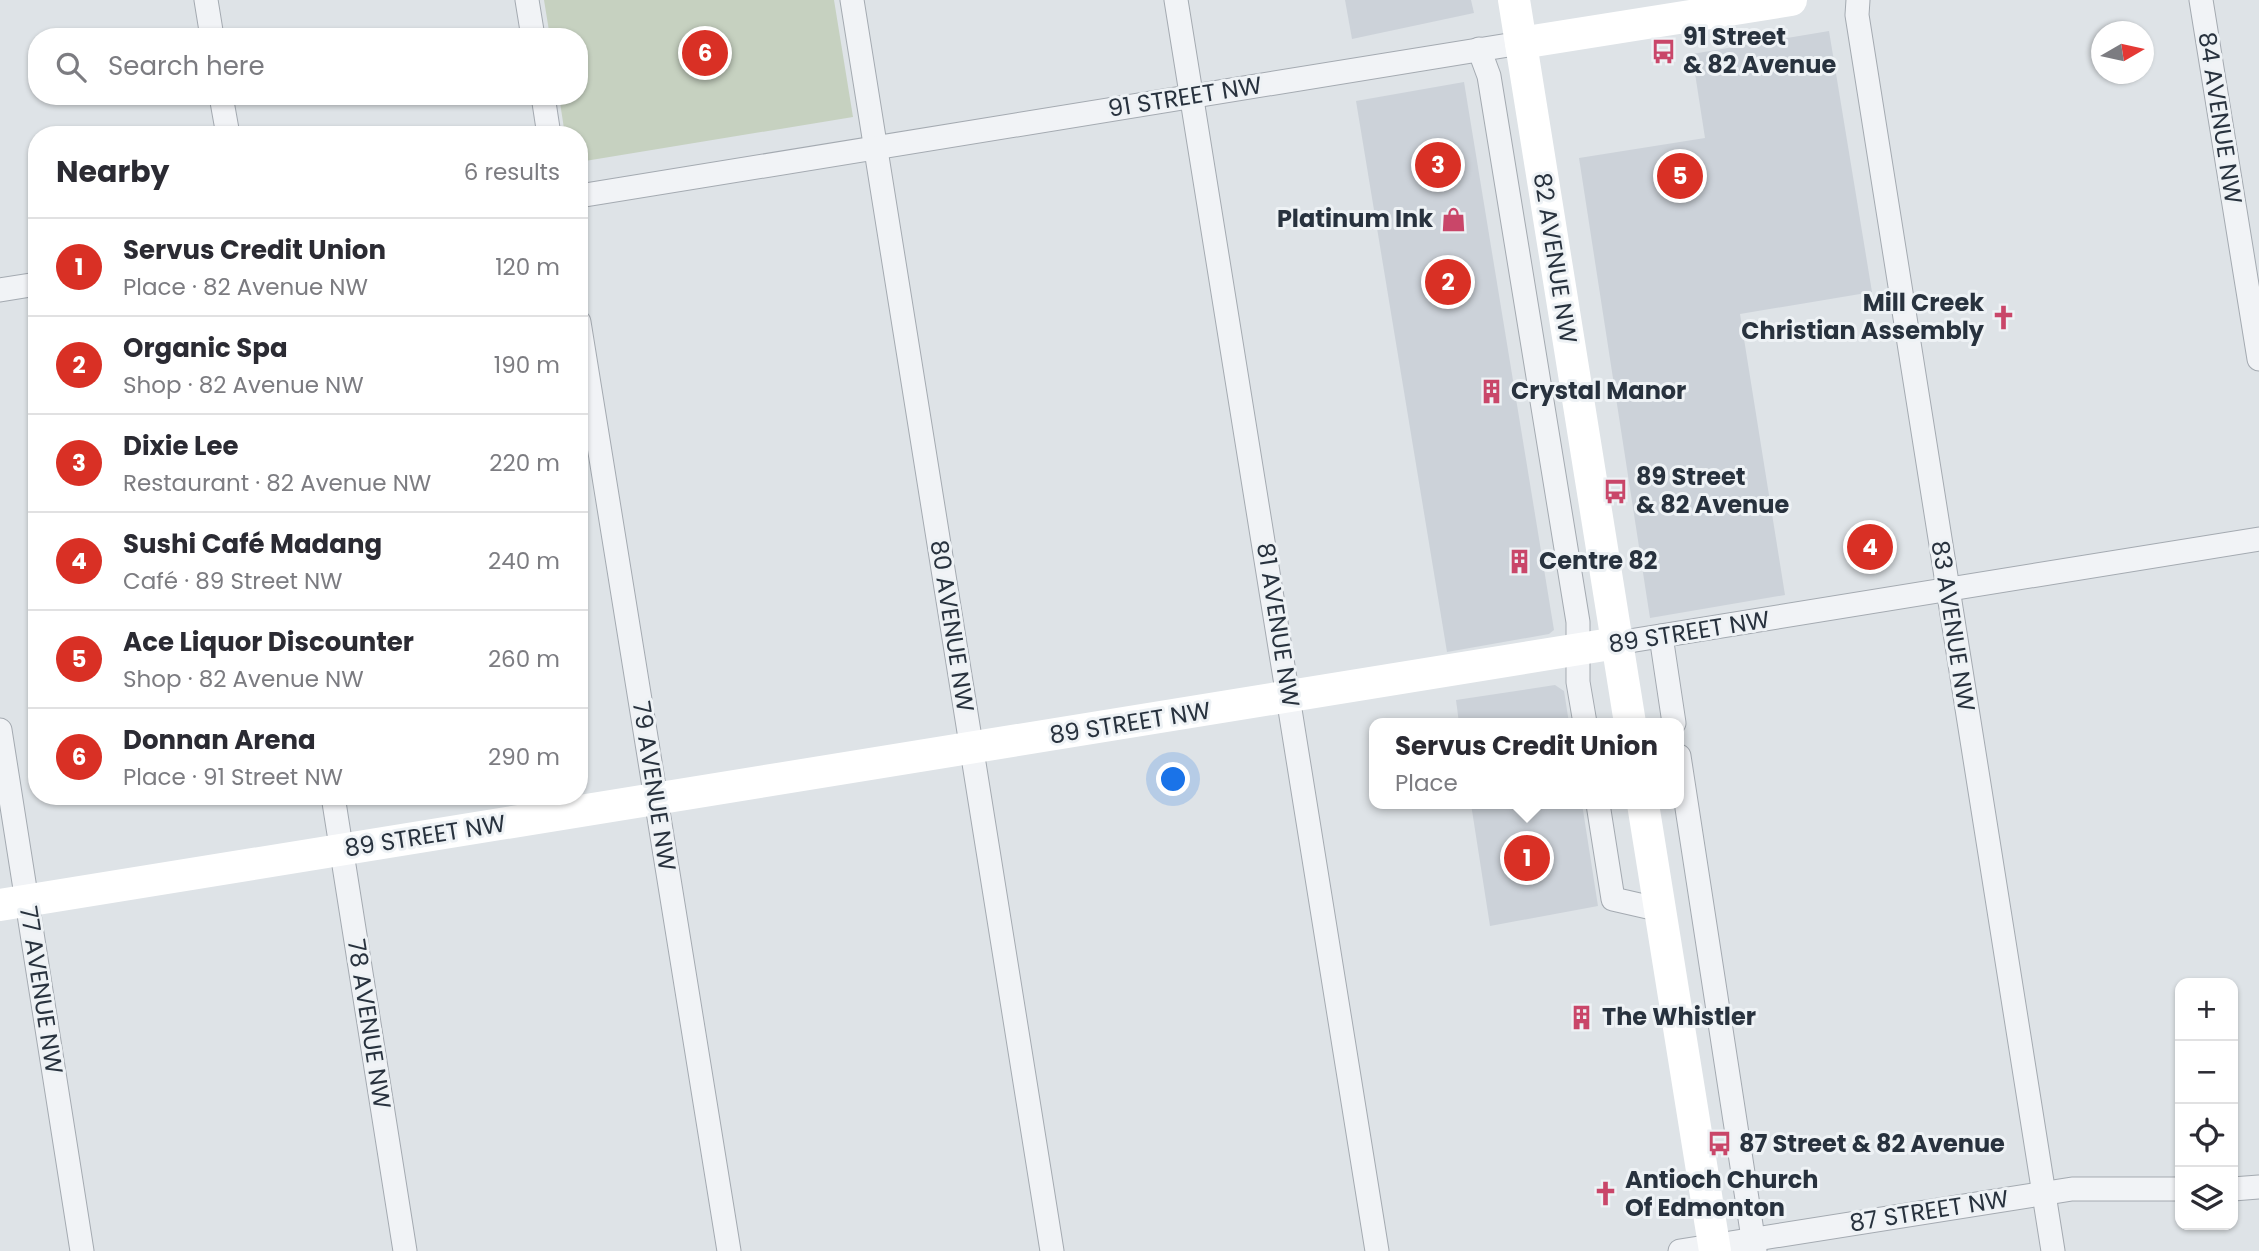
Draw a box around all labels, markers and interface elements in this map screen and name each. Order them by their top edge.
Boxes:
place label: 91 Street & 82 Avenue [1683,20,1836,81]
north arrow [2091,21,2154,84]
pin: 6 [682,27,728,79]
search box [28,28,588,105]
street label: 84 AVENUE NW [2191,30,2250,206]
bus stop icon: 91 Street & 82 Avenue [1649,37,1677,65]
icon: search [52,48,90,86]
text: Search here [108,48,265,84]
street label: 91 STREET NW [1106,68,1264,125]
pin: 3 [1415,139,1461,191]
text: Nearby [56,150,170,193]
pin: 5 [1657,150,1703,202]
text: 6 results [464,156,560,188]
street label: 82 AVENUE NW [1526,170,1585,346]
place label: Platinum Ink [1277,202,1433,235]
shop icon: Platinum Ink [1439,205,1467,233]
text: Servus Credit Union [123,232,386,268]
text: 1 [75,251,83,283]
text: 120 m [495,251,560,283]
pin: 2 [1425,256,1471,308]
text: Place · 82 Avenue NW [123,271,368,303]
place label: Mill Creek Christian Assembly [1741,286,1985,347]
church icon: Mill Creek Christian Assembly [1990,303,2018,331]
text: Organic Spa [123,330,288,366]
text: 2 [72,349,86,381]
text: 190 m [494,349,560,381]
text: Shop · 82 Avenue NW [123,369,364,401]
place label: Crystal Manor [1511,374,1686,407]
building icon: Crystal Manor [1477,377,1505,405]
text: Dixie Lee [123,428,239,464]
text: 3 [72,447,86,479]
text: 220 m [489,447,560,479]
place label: 89 Street & 82 Avenue [1636,460,1789,521]
text: Restaurant · 82 Avenue NW [123,467,431,499]
bus stop icon: 89 Street & 82 Avenue [1602,477,1630,505]
pin: 4 [1847,521,1893,573]
text: Sushi Café Madang [123,526,382,562]
street label: 80 AVENUE NW [923,538,982,714]
street label: 83 AVENUE NW [1924,538,1983,714]
street label: 81 AVENUE NW [1249,540,1308,710]
place label: Centre 82 [1539,544,1657,577]
text: 4 [71,545,87,577]
text: 240 m [488,545,560,577]
building icon: Centre 82 [1505,547,1533,575]
text: Café · 89 Street NW [123,565,343,597]
street label: 89 STREET NW [1606,602,1772,661]
text: Ace Liquor Discounter [123,624,414,660]
text: 5 [72,643,86,675]
text: 260 m [488,643,560,675]
text: Shop · 82 Avenue NW [123,663,364,695]
street label: 89 STREET NW [1047,693,1213,752]
street label: 79 AVENUE NW [625,699,684,873]
popup [1369,718,1684,809]
text: Donnan Arena [123,722,316,758]
text: Servus Credit Union [1395,728,1658,764]
text: 6 [72,741,86,773]
text: 290 m [488,741,560,773]
text: Place · 91 Street NW [123,761,343,793]
your location [1156,762,1190,796]
text: Place [1395,767,1458,799]
street label: 89 STREET NW [342,806,508,865]
pin: 1 [1504,832,1550,884]
street label: 77 AVENUE NW [12,904,71,1076]
street label: 78 AVENUE NW [340,937,399,1111]
map controls [2175,978,2238,1230]
button: + [2175,978,2238,1041]
place label: The Whistler [1602,1000,1756,1033]
building icon: The Whistler [1568,1003,1596,1031]
button: − [2175,1041,2238,1104]
button: locate [2175,1104,2238,1167]
place label: 87 Street & 82 Avenue [1739,1127,2005,1160]
bus stop icon: 87 Street & 82 Avenue [1705,1130,1733,1158]
place label: Antioch Church Of Edmonton [1625,1163,1818,1224]
button: layers [2175,1167,2238,1230]
church icon: Antioch Church Of Edmonton [1591,1180,1619,1208]
street label: 87 STREET NW [1847,1182,2011,1239]

